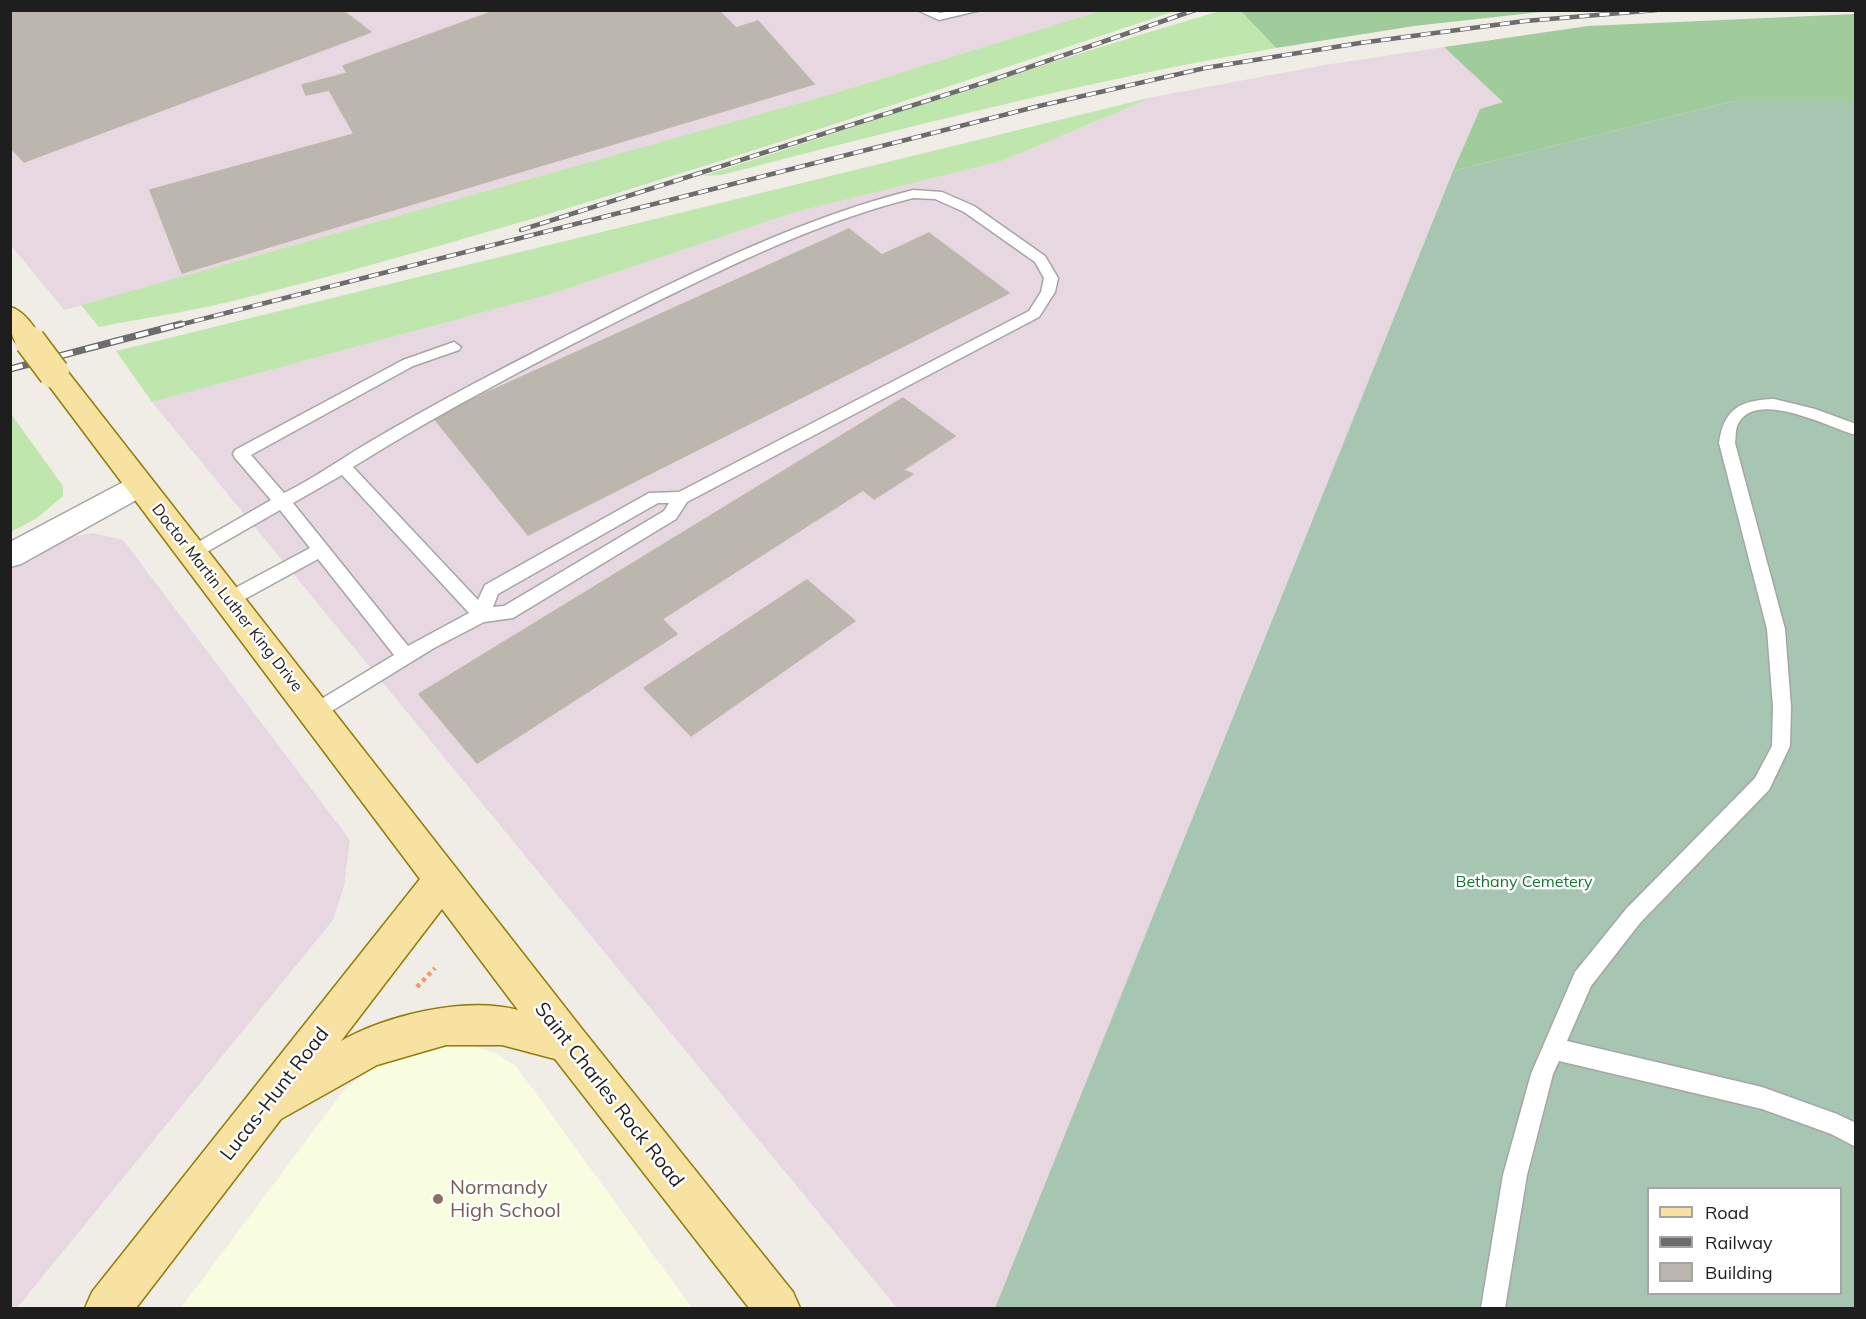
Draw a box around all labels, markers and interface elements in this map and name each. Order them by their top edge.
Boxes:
street label: Doctor Martin Luther King Drive [148,500,306,696]
park label: Bethany Cemetery [1456,872,1592,892]
street label: Saint Charles Rock Road [529,998,689,1192]
street label: Lucas-Hunt Road [216,1023,334,1165]
place label: Normandy High School [450,1176,561,1223]
legend [1647,1187,1842,1295]
marker: Normandy High School [431,1192,445,1206]
text: Road [1705,1201,1749,1224]
text: Railway [1705,1231,1773,1254]
text: Building [1705,1261,1773,1284]

